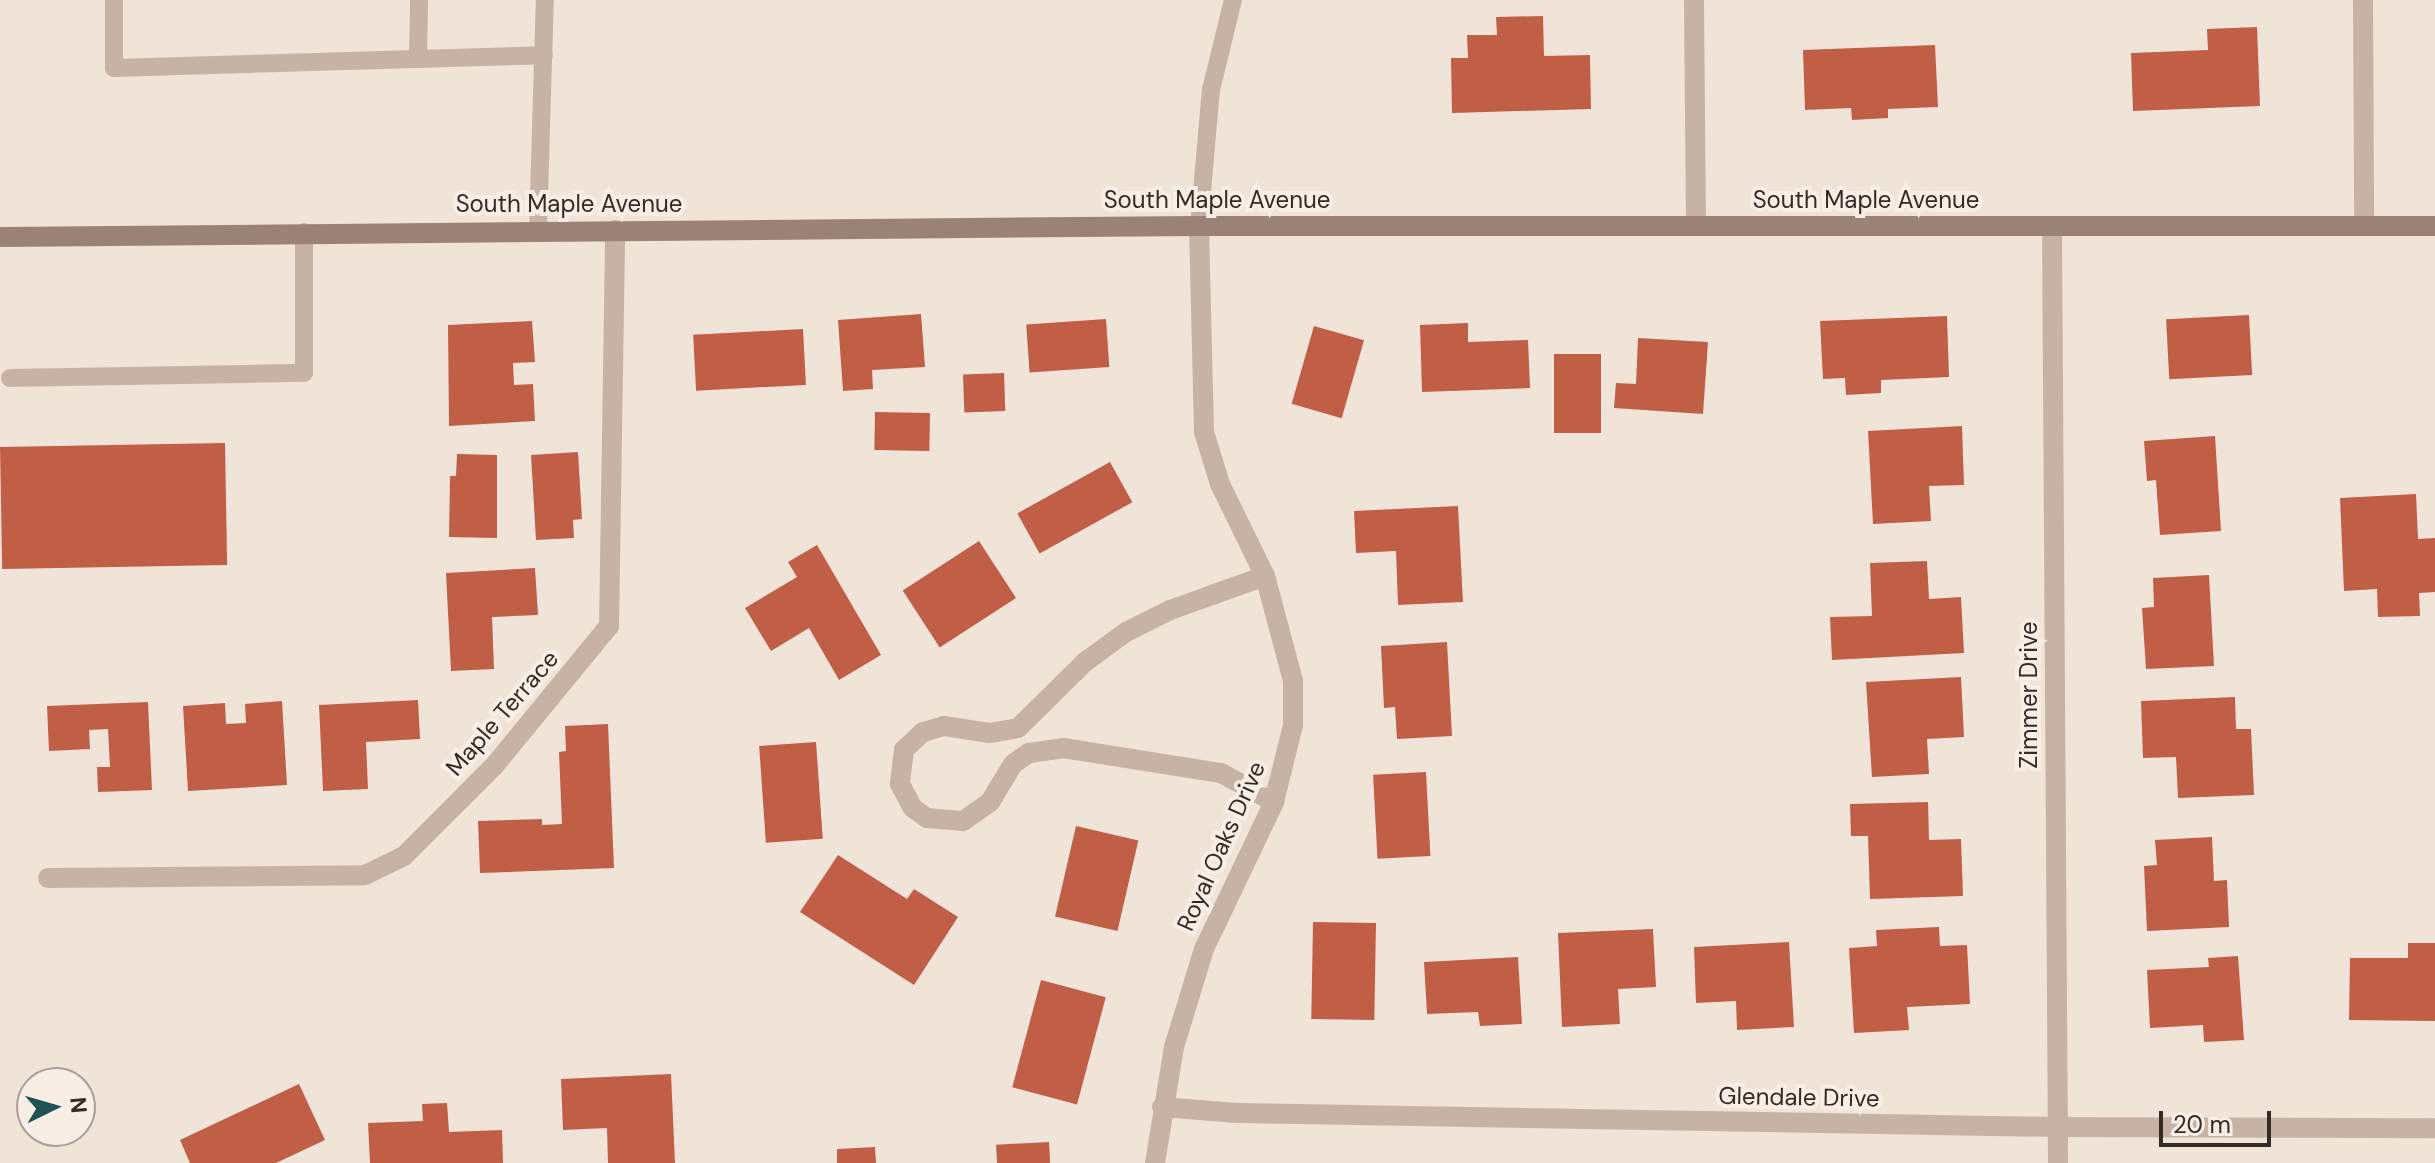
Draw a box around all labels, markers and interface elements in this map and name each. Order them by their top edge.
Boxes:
street label: South Maple Avenue [1104,186,1330,214]
street label: South Maple Avenue [1753,186,1979,214]
street label: South Maple Avenue [456,190,682,218]
street label: Zimmer Drive [2015,621,2043,769]
street label: Maple Terrace [440,644,564,782]
street label: Royal Oaks Drive [1171,757,1271,935]
north arrow [16,1067,96,1147]
street label: Glendale Drive [1718,1081,1880,1113]
scale bar [2163,1095,2275,1145]
text: N [63,1096,94,1114]
text: 20 m [2173,1109,2231,1140]

